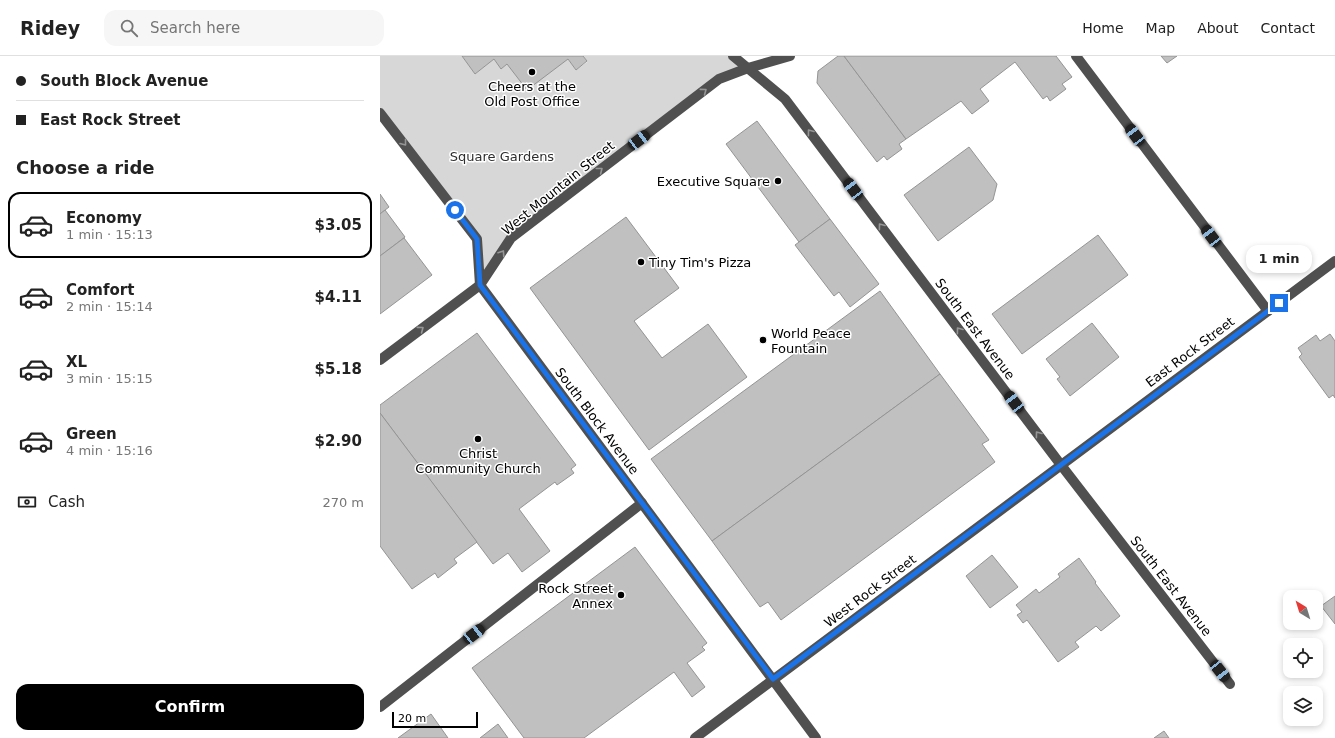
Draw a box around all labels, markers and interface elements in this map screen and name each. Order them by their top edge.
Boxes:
search box [104,10,384,46]
text: Ridey [20,17,80,39]
icon: search [118,17,140,39]
text: Search here [150,19,240,37]
text: Home [1082,20,1124,36]
text: Map [1146,20,1175,36]
text: About [1197,20,1239,36]
text: Contact [1261,20,1315,36]
marker: Cheers at the Old Post Office [527,67,537,77]
text: South Block Avenue [40,72,208,90]
place label: Cheers at the Old Post Office [484,79,580,109]
one-way arrow [699,89,706,96]
text: East Rock Street [40,111,181,129]
car [1123,122,1147,148]
car [626,128,652,152]
one-way arrow [808,130,815,137]
street label: West Mountain Street [499,138,617,238]
one-way arrow [399,139,406,146]
park label: Square Gardens [450,149,554,164]
text: Choose a ride [16,157,155,178]
one-way arrow [596,168,603,175]
place label: Executive Square [657,174,770,189]
marker: Executive Square [773,176,783,186]
car [841,176,865,202]
route start [446,201,464,219]
icon: car [18,207,54,243]
text: Economy [66,209,142,227]
text: $3.05 [315,216,362,234]
car [1199,223,1223,249]
one-way arrow [879,224,886,231]
text: 1 min · 15:13 [66,227,153,242]
callout: 1 min [1246,245,1312,273]
one-way arrow [497,250,504,257]
text: 1 min [1259,251,1299,266]
place label: Tiny Tim's Pizza [648,255,751,270]
marker: Tiny Tim's Pizza [636,257,646,267]
street label: South East Avenue [932,276,1018,382]
icon: car [18,279,54,315]
text: Comfort [66,281,134,299]
text: $4.11 [315,288,362,306]
route end [1270,294,1288,312]
text: 2 min · 15:14 [66,299,153,314]
street label: East Rock Street [1143,314,1237,390]
place label: World Peace Fountain [771,326,851,356]
one-way arrow [417,327,424,334]
one-way arrow [957,328,964,335]
marker: World Peace Fountain [758,335,768,345]
icon: car [18,351,54,387]
text: XL [66,353,87,371]
text: $5.18 [315,360,362,378]
street label: South Block Avenue [552,365,642,477]
text: 3 min · 15:15 [66,371,153,386]
car [1002,389,1026,415]
icon: car [18,423,54,459]
text: Green [66,425,117,443]
one-way arrow [1036,431,1043,438]
text: $2.90 [315,432,362,450]
marker: Christ Community Church [473,434,483,444]
text: 4 min · 15:16 [66,443,153,458]
place label: Christ Community Church [415,446,541,476]
icon: cash [16,491,38,513]
text: Cash [48,493,85,511]
text: 270 m [322,495,364,510]
street label: South East Avenue [1127,533,1215,639]
street label: West Rock Street [821,552,919,630]
place label: Rock Street Annex [538,581,613,611]
marker: Rock Street Annex [616,590,626,600]
north arrow [1283,590,1323,630]
map controls [1283,590,1323,726]
car [461,622,487,646]
button: locate [1283,638,1323,678]
car [1208,658,1232,684]
button: Confirm [16,684,364,730]
button: layers [1283,686,1323,726]
scale bar [392,710,478,729]
text: 20 m [398,712,426,725]

